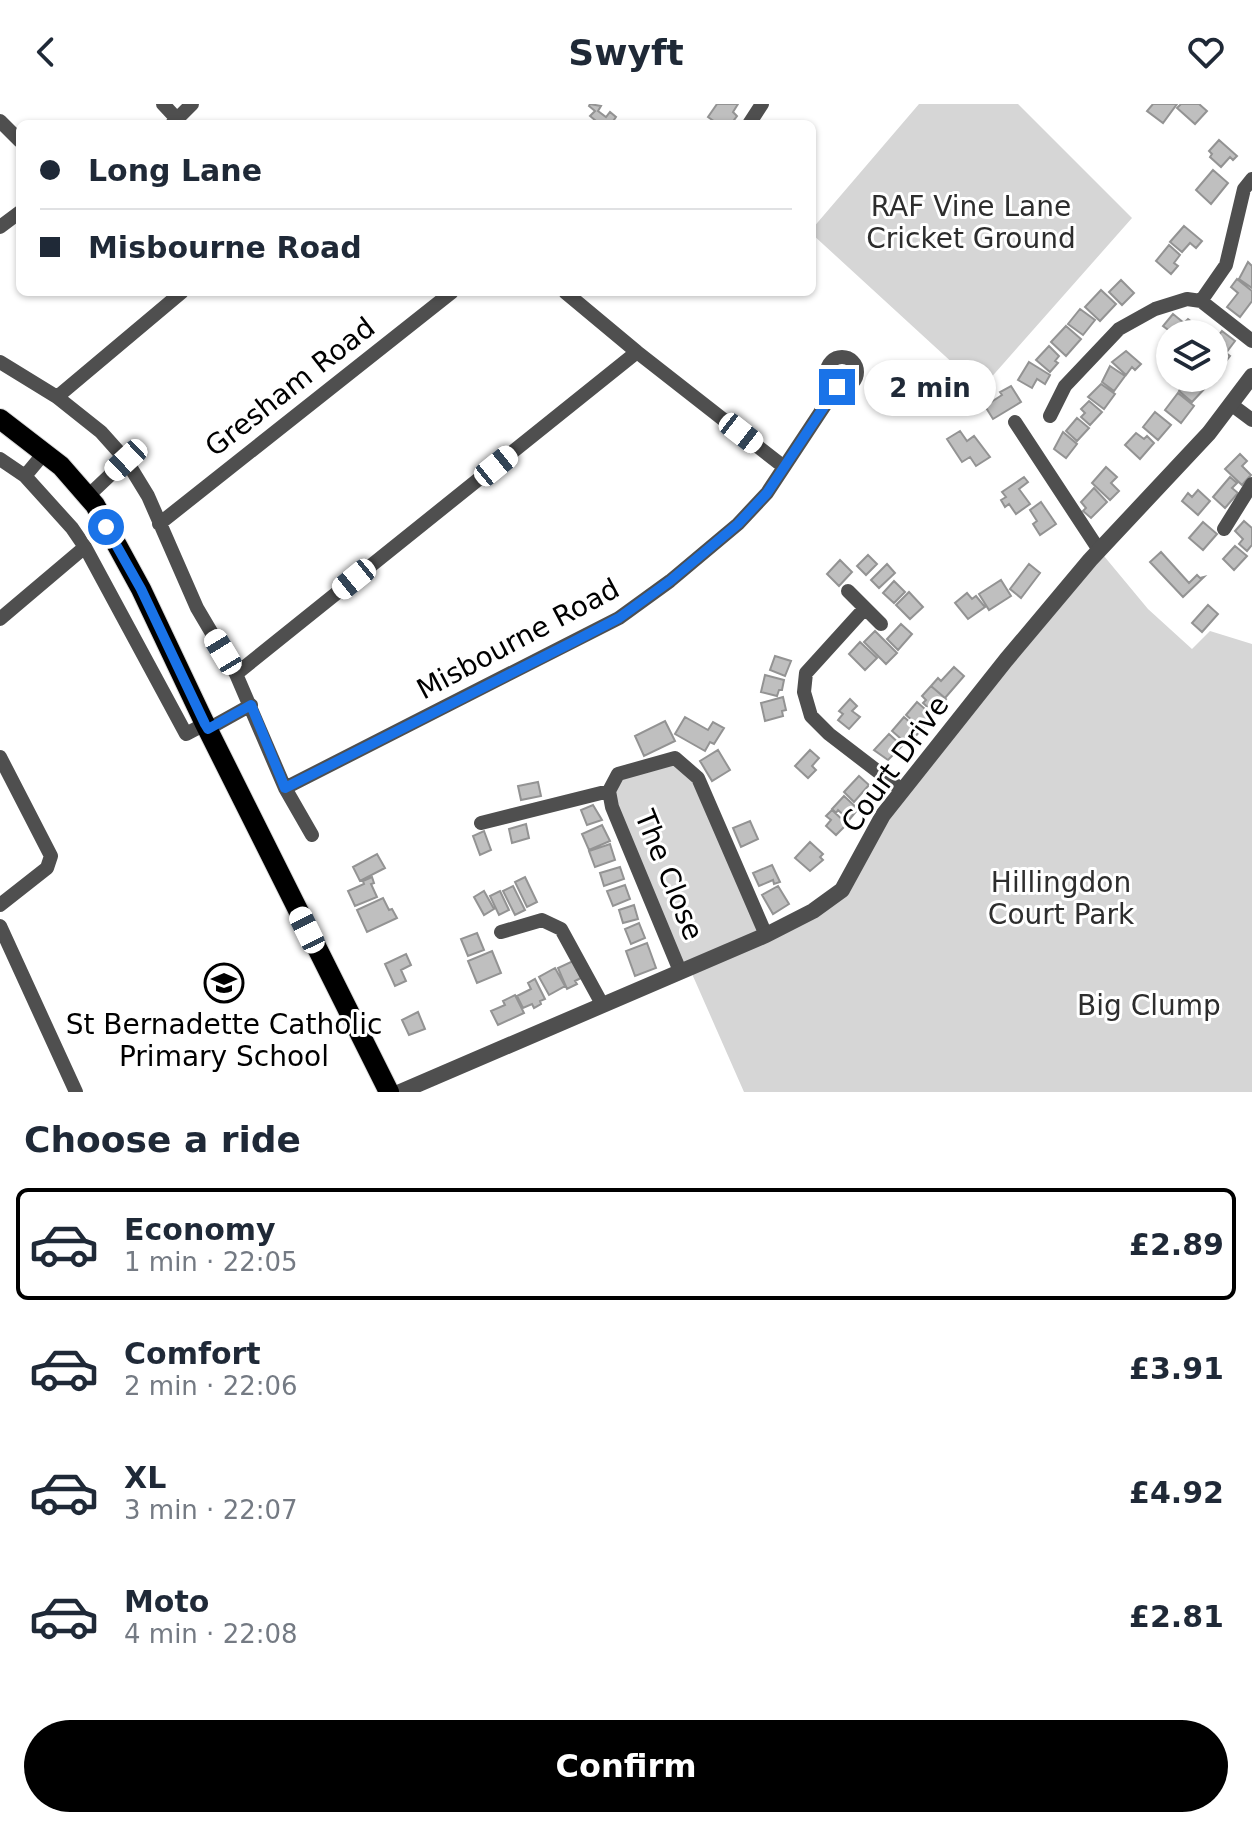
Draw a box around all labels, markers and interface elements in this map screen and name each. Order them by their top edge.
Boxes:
icon: back [24,30,68,74]
icon: heart [1184,30,1228,74]
text: Swyft [568,32,684,73]
text: Long Lane [88,153,262,188]
park label: RAF Vine Lane Cricket Ground [866,190,1076,255]
text: Misbourne Road [88,230,362,265]
street label: Gresham Road [199,311,381,463]
map controls [1156,320,1228,392]
button: layers [1156,320,1228,392]
callout: 2 min [865,359,997,415]
route end [819,369,855,405]
text: 2 min [889,373,971,403]
car [715,409,767,457]
car [100,435,152,485]
car [470,442,522,490]
route start [88,509,124,545]
car [328,555,380,603]
street label: Misbourne Road [411,572,625,706]
car [200,625,246,679]
street label: Court Drive [834,689,956,839]
street label: The Close [628,804,710,945]
park label: Hillingdon Court Park [988,866,1135,931]
car [286,903,328,957]
school or university icon: St Bernadette Catholic Primary School [203,962,245,1004]
park label: Big Clump [1077,989,1221,1022]
place label: St Bernadette Catholic Primary School [66,1008,382,1073]
text: Choose a ride [24,1119,301,1160]
icon: car [28,1208,100,1280]
text: Economy [124,1212,276,1247]
text: £2.89 [1129,1227,1224,1262]
text: 1 min · 22:05 [124,1247,298,1277]
icon: car [28,1332,100,1404]
text: Comfort [124,1336,261,1371]
text: £3.91 [1129,1351,1224,1386]
text: 2 min · 22:06 [124,1371,298,1401]
icon: car [28,1456,100,1528]
text: XL [124,1460,166,1495]
text: £4.92 [1129,1475,1224,1510]
text: 3 min · 22:07 [124,1495,298,1525]
icon: car [28,1580,100,1652]
text: Moto [124,1584,209,1619]
text: £2.81 [1129,1599,1224,1634]
text: 4 min · 22:08 [124,1619,298,1649]
button: Confirm [24,1720,1228,1812]

